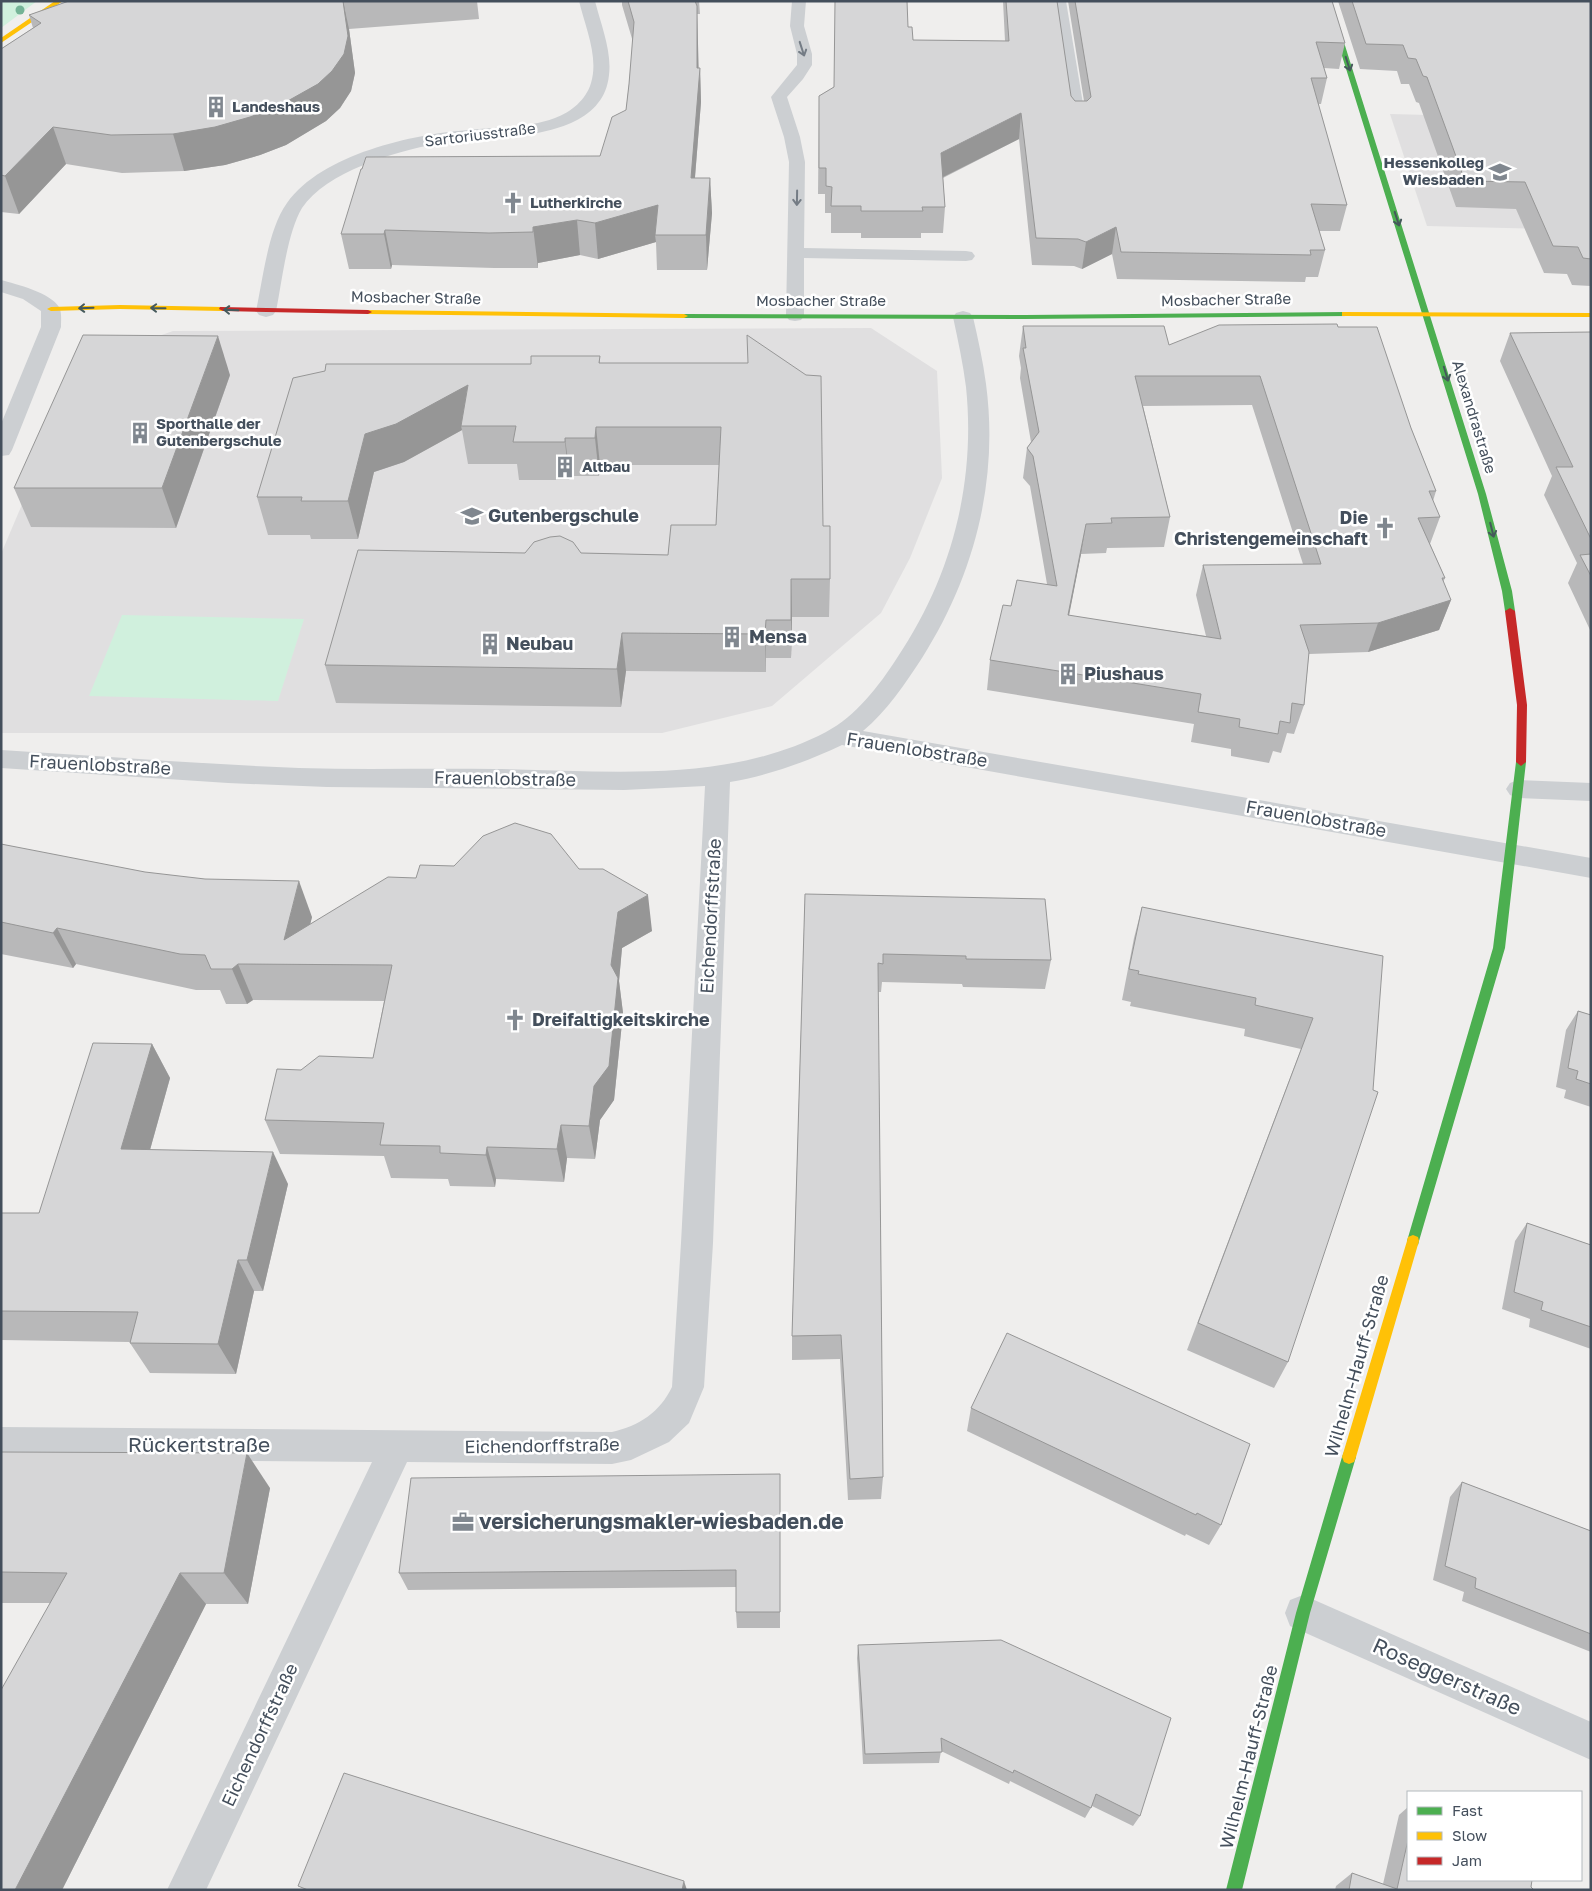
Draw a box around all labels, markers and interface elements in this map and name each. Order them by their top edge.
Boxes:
one-way arrow [798,41,808,57]
one-way arrow [1344,56,1353,72]
building icon: Landeshaus [203,94,229,120]
place label: Landeshaus [232,97,320,115]
street label: Sartoriusstraße [423,118,537,150]
place label: Hessenkolleg Wiesbaden [1384,153,1484,188]
school or university icon: Hessenkolleg Wiesbaden [1487,159,1513,185]
church icon: Lutherkirche [500,190,526,216]
one-way arrow [792,190,801,206]
place label: Lutherkirche [530,193,622,211]
one-way arrow [1393,211,1402,227]
street label: Mosbacher Straße [351,287,482,307]
street label: Mosbacher Straße [1161,289,1291,309]
street label: Mosbacher Straße [756,291,886,309]
one-way arrow [78,303,94,313]
one-way arrow [150,303,166,312]
one-way arrow [223,305,239,314]
street label: Alexandrastraße [1449,358,1501,476]
one-way arrow [1441,366,1451,382]
place label: Sporthalle der Gutenbergschule [156,414,282,449]
building icon: Sporthalle der Gutenbergschule [127,420,153,446]
building icon: Altbau [552,454,578,480]
place label: Altbau [582,457,630,475]
school or university icon: Gutenbergschule [459,503,485,529]
place label: Gutenbergschule [488,504,639,526]
place label: Die Christengemeinschaft [1174,506,1368,549]
church icon: Die Christengemeinschaft [1372,515,1398,541]
one-way arrow [1487,522,1497,538]
building icon: Mensa [719,624,745,650]
place label: Mensa [749,625,807,647]
building icon: Neubau [477,631,503,657]
place label: Neubau [506,632,573,654]
building icon: Piushaus [1055,661,1081,687]
place label: Piushaus [1084,662,1164,684]
street label: Frauenlobstraße [845,727,989,771]
street label: Frauenlobstraße [28,749,172,779]
street label: Frauenlobstraße [434,766,576,790]
street label: Frauenlobstraße [1244,795,1388,841]
street label: Eichendorffstraße [695,838,725,994]
church icon: Dreifaltigkeitskirche [502,1007,528,1033]
place label: Dreifaltigkeitskirche [532,1008,710,1030]
street label: Wilhelm-Hauff-Straße [1319,1272,1393,1460]
street label: Rückertstraße [128,1431,270,1457]
street label: Eichendorffstraße [464,1433,620,1457]
place label: versicherungsmakler-wiesbaden.de [479,1508,844,1534]
office icon: versicherungsmakler-wiesbaden.de [450,1509,476,1535]
street label: Roseggerstraße [1369,1632,1526,1720]
street label: Eichendorffstraße [216,1660,302,1810]
street label: Wilhelm-Hauff-Straße [1215,1662,1282,1851]
legend [1407,1791,1582,1881]
text: Fast [1452,1801,1483,1819]
text: Slow [1452,1826,1487,1844]
text: Jam [1452,1851,1482,1869]

